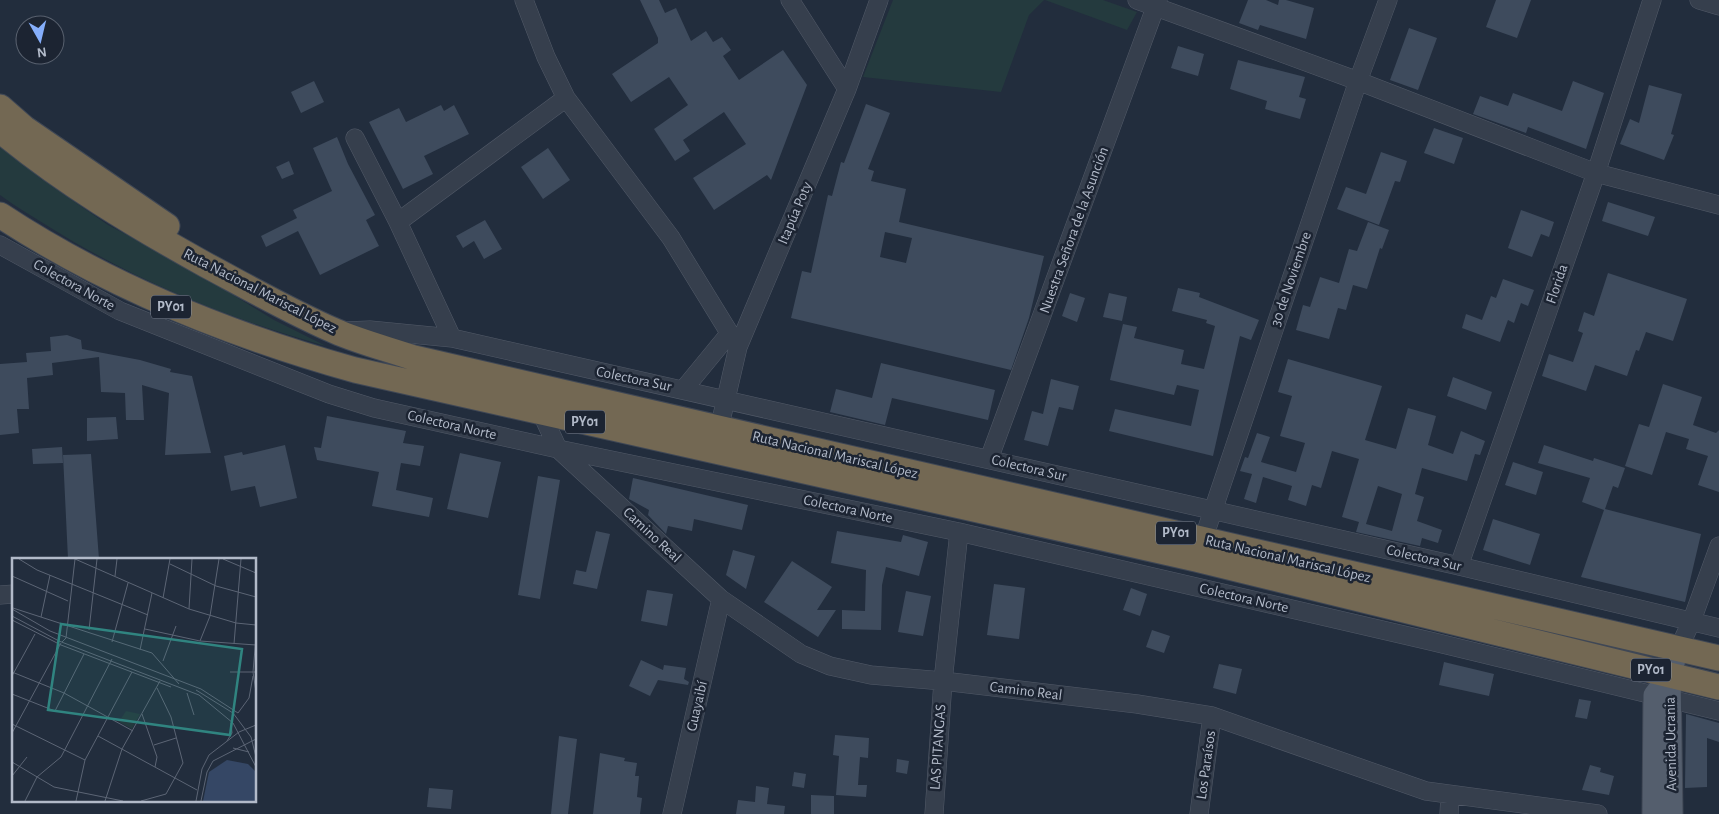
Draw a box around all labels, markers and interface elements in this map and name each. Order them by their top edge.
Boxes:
north arrow [15,15,65,65]
text: N [36,44,47,59]
street label: Nuestra Señora de la Asunción [1037,145,1111,315]
street label: Itapúa Poty [775,179,815,246]
street label: 30 de Noviembre [1268,230,1314,328]
street label: Ruta Nacional Mariscal López [181,246,339,336]
street label: Colectora Norte [31,256,117,314]
street label: Florida [1543,262,1571,306]
road number: PY01 [151,296,191,318]
street label: Colectora Sur [595,364,673,394]
street label: Colectora Norte [406,407,498,443]
road number: PY01 [565,411,605,434]
street label: Ruta Nacional Mariscal López [751,429,919,481]
street label: Colectora Sur [990,452,1068,484]
street label: Colectora Norte [802,492,894,526]
street label: Camino Real [620,505,684,565]
road number: PY01 [1156,522,1196,544]
street label: Ruta Nacional Mariscal López [1204,533,1372,585]
street label: Colectora Sur [1385,542,1463,574]
inset map [12,558,256,802]
street label: Colectora Norte [1198,580,1290,616]
road number: PY01 [1631,658,1671,682]
street label: Guayaibí [684,679,710,733]
street label: Camino Real [989,679,1063,703]
street label: Avenida Ucrania [1663,697,1679,791]
street label: LAS PITANGAS [928,704,948,790]
street label: Los Paraísos [1194,730,1218,800]

